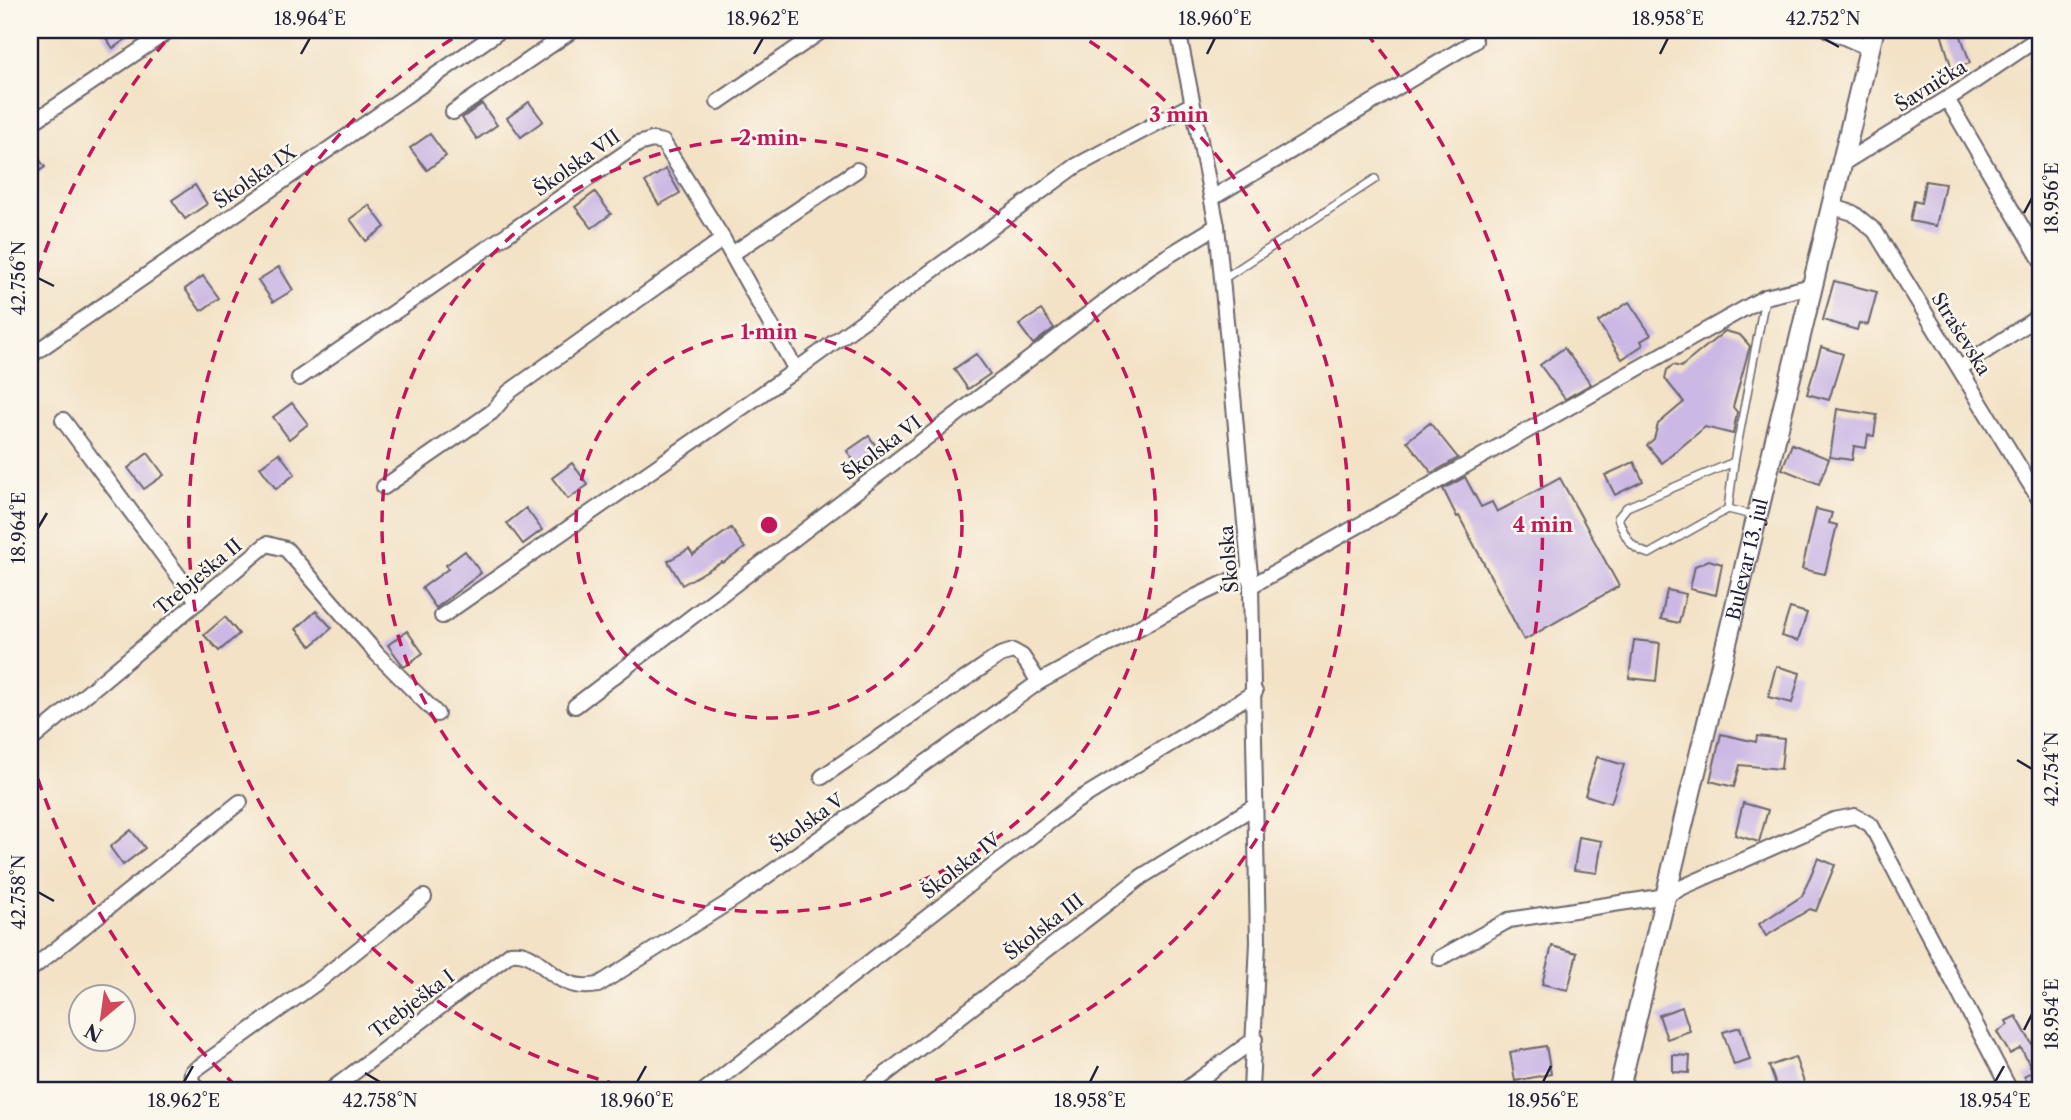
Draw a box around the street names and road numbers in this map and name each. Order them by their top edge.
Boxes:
street label: Šavnička [1891,54,1971,117]
street label: Školska VII [529,124,625,201]
street label: Školska IX [209,139,301,214]
street label: Straševska [1927,288,1995,380]
street label: Školska VI [837,410,926,485]
street label: Bulevar 13. jul [1721,495,1773,622]
street label: Školska [1214,524,1243,594]
street label: Trebješka II [150,534,246,620]
street label: Školska V [765,787,849,857]
street label: Školska IV [916,827,1006,904]
street label: Školska III [999,888,1088,965]
street label: Trebješka I [365,965,459,1043]

